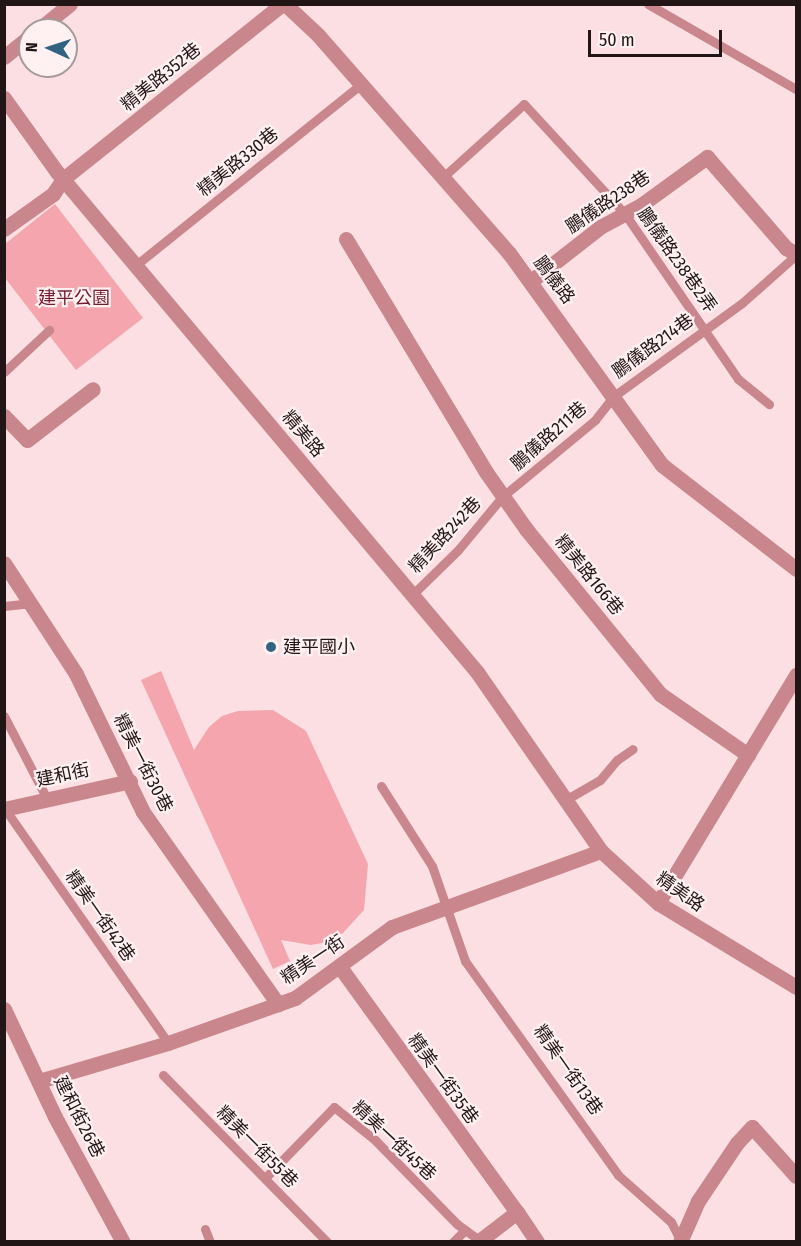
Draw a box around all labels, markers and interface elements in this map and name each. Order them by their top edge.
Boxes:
north arrow [18,18,78,78]
scale bar [591,18,724,56]
text: 50 m [599,29,635,51]
street label: 精美路352巷 [117,38,205,116]
text: N [22,42,41,52]
street label: 精美路330巷 [193,123,283,201]
street label: 鵬儀路238巷 [562,166,654,238]
street label: 鵬儀路238巷2弄 [633,203,721,317]
street label: 鵬儀路 [529,252,579,308]
park label: 建平公園 [38,287,110,309]
street label: 鵬儀路214巷 [608,309,698,383]
street label: 鵬儀路211巷 [507,397,591,475]
street label: 精美路 [277,406,329,462]
street label: 精美路242巷 [404,493,486,577]
street label: 精美路166巷 [550,531,628,619]
place label: 建平國小 [283,636,355,658]
marker: 建平國小 [264,640,278,654]
street label: 精美一街30巷 [109,710,177,816]
street label: 建和街 [34,759,92,791]
street label: 精美一街42巷 [61,866,139,966]
street label: 精美路 [652,868,708,916]
street label: 精美一街 [277,931,349,989]
street label: 精美一街13巷 [529,1021,607,1119]
street label: 精美一街35巷 [403,1030,483,1128]
street label: 建和街26巷 [49,1073,109,1161]
street label: 精美一街45巷 [348,1097,440,1185]
street label: 精美一街55巷 [212,1102,302,1192]

